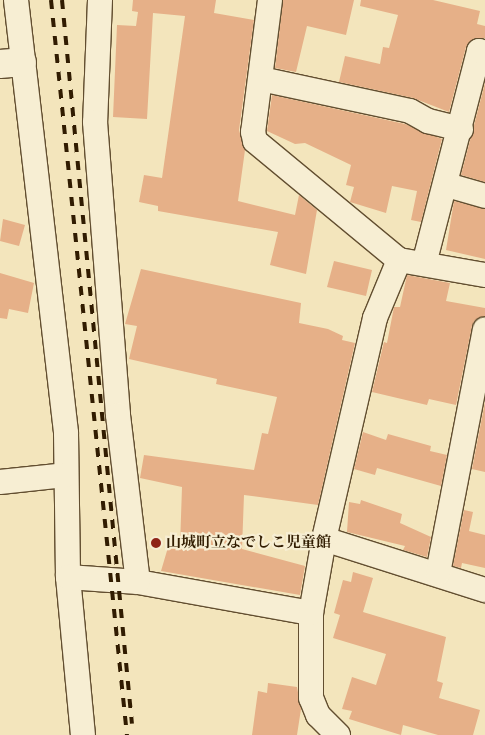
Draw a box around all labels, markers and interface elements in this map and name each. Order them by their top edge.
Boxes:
place label: 山城町立なでしこ児童館 [166,534,331,552]
marker: 山城町立なでしこ児童館 [150,537,162,549]

